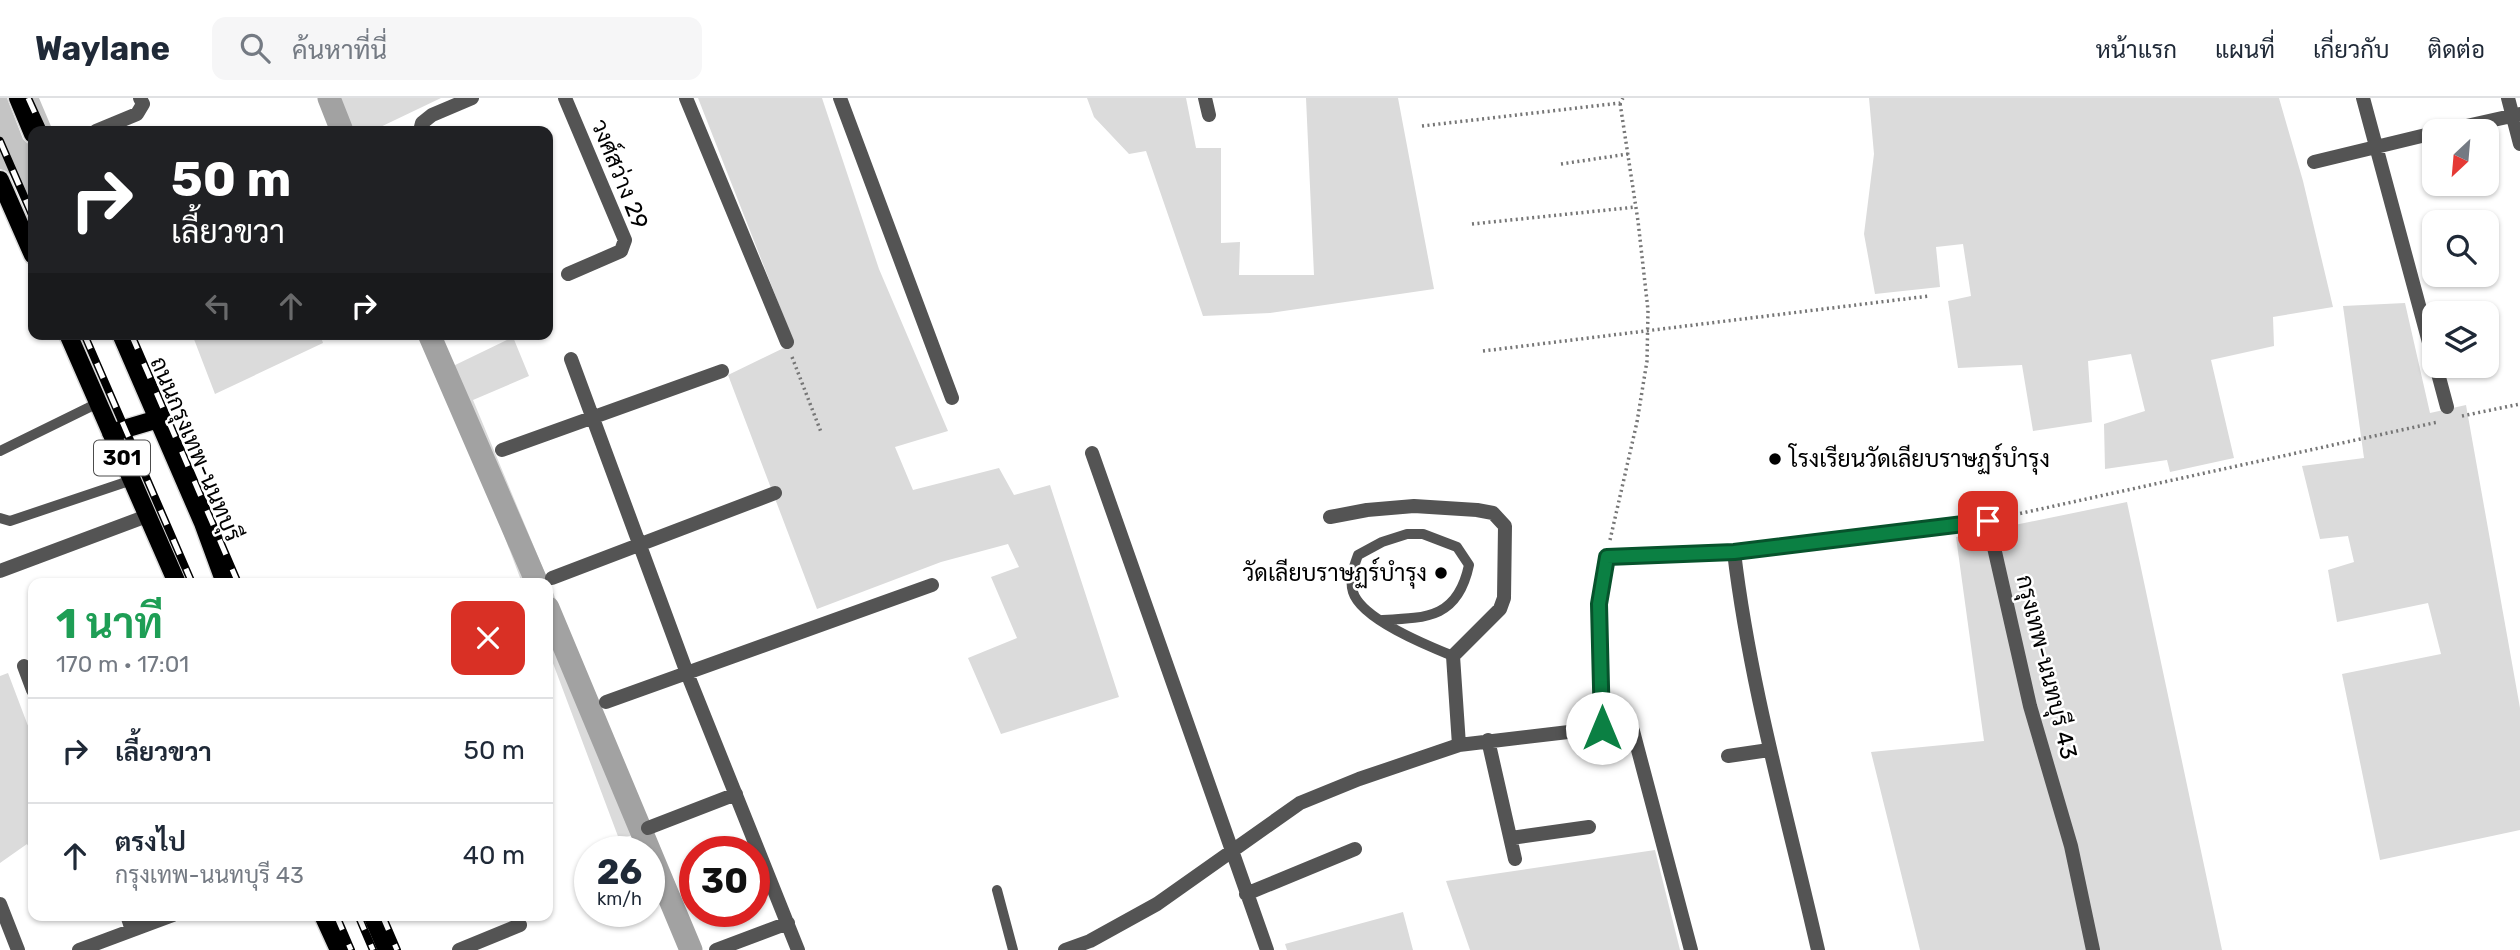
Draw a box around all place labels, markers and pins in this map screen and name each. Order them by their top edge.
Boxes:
place label: โรงเรียนวัดเลียบราษฏร์บำรุง [1787,443,2050,475]
marker: โรงเรียนวัดเลียบราษฏร์บำรุง [1767,451,1783,467]
pin [1958,491,2018,551]
place label: วัดเลียบราษฏร์บำรุง [1243,557,1427,589]
marker: วัดเลียบราษฏร์บำรุง [1433,565,1449,581]

